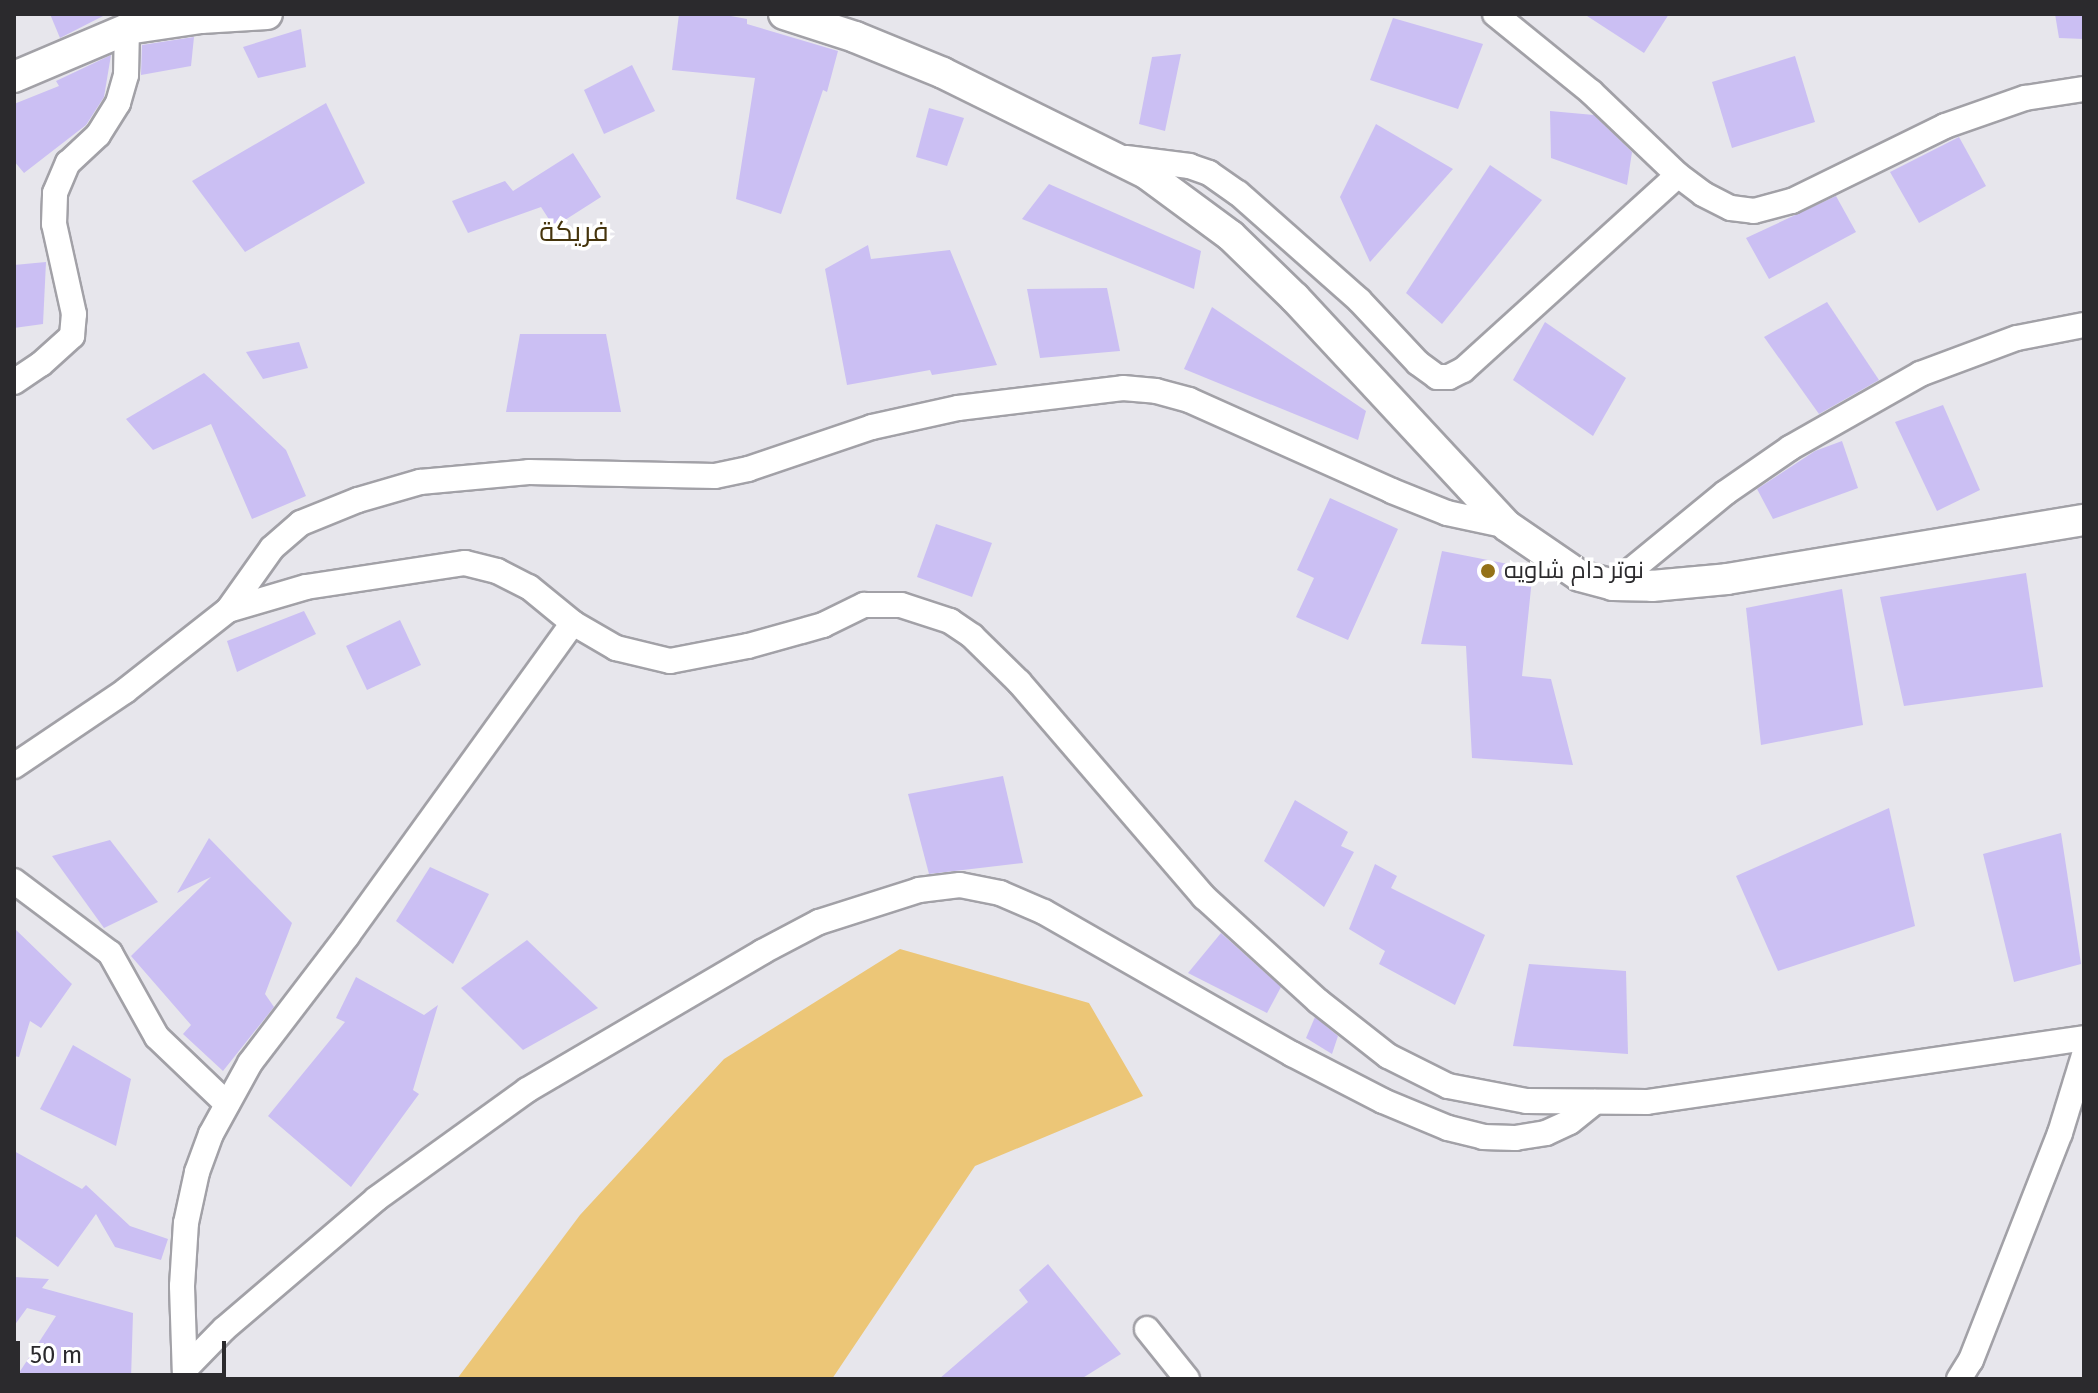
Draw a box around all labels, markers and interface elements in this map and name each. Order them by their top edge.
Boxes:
district label: فريكة [539,215,609,249]
place label: نوتر دام شاويه [1504,557,1644,585]
marker: نوتر دام شاويه [1479,562,1497,580]
scale bar [20,1325,230,1375]
text: 50 m [30,1341,82,1369]

